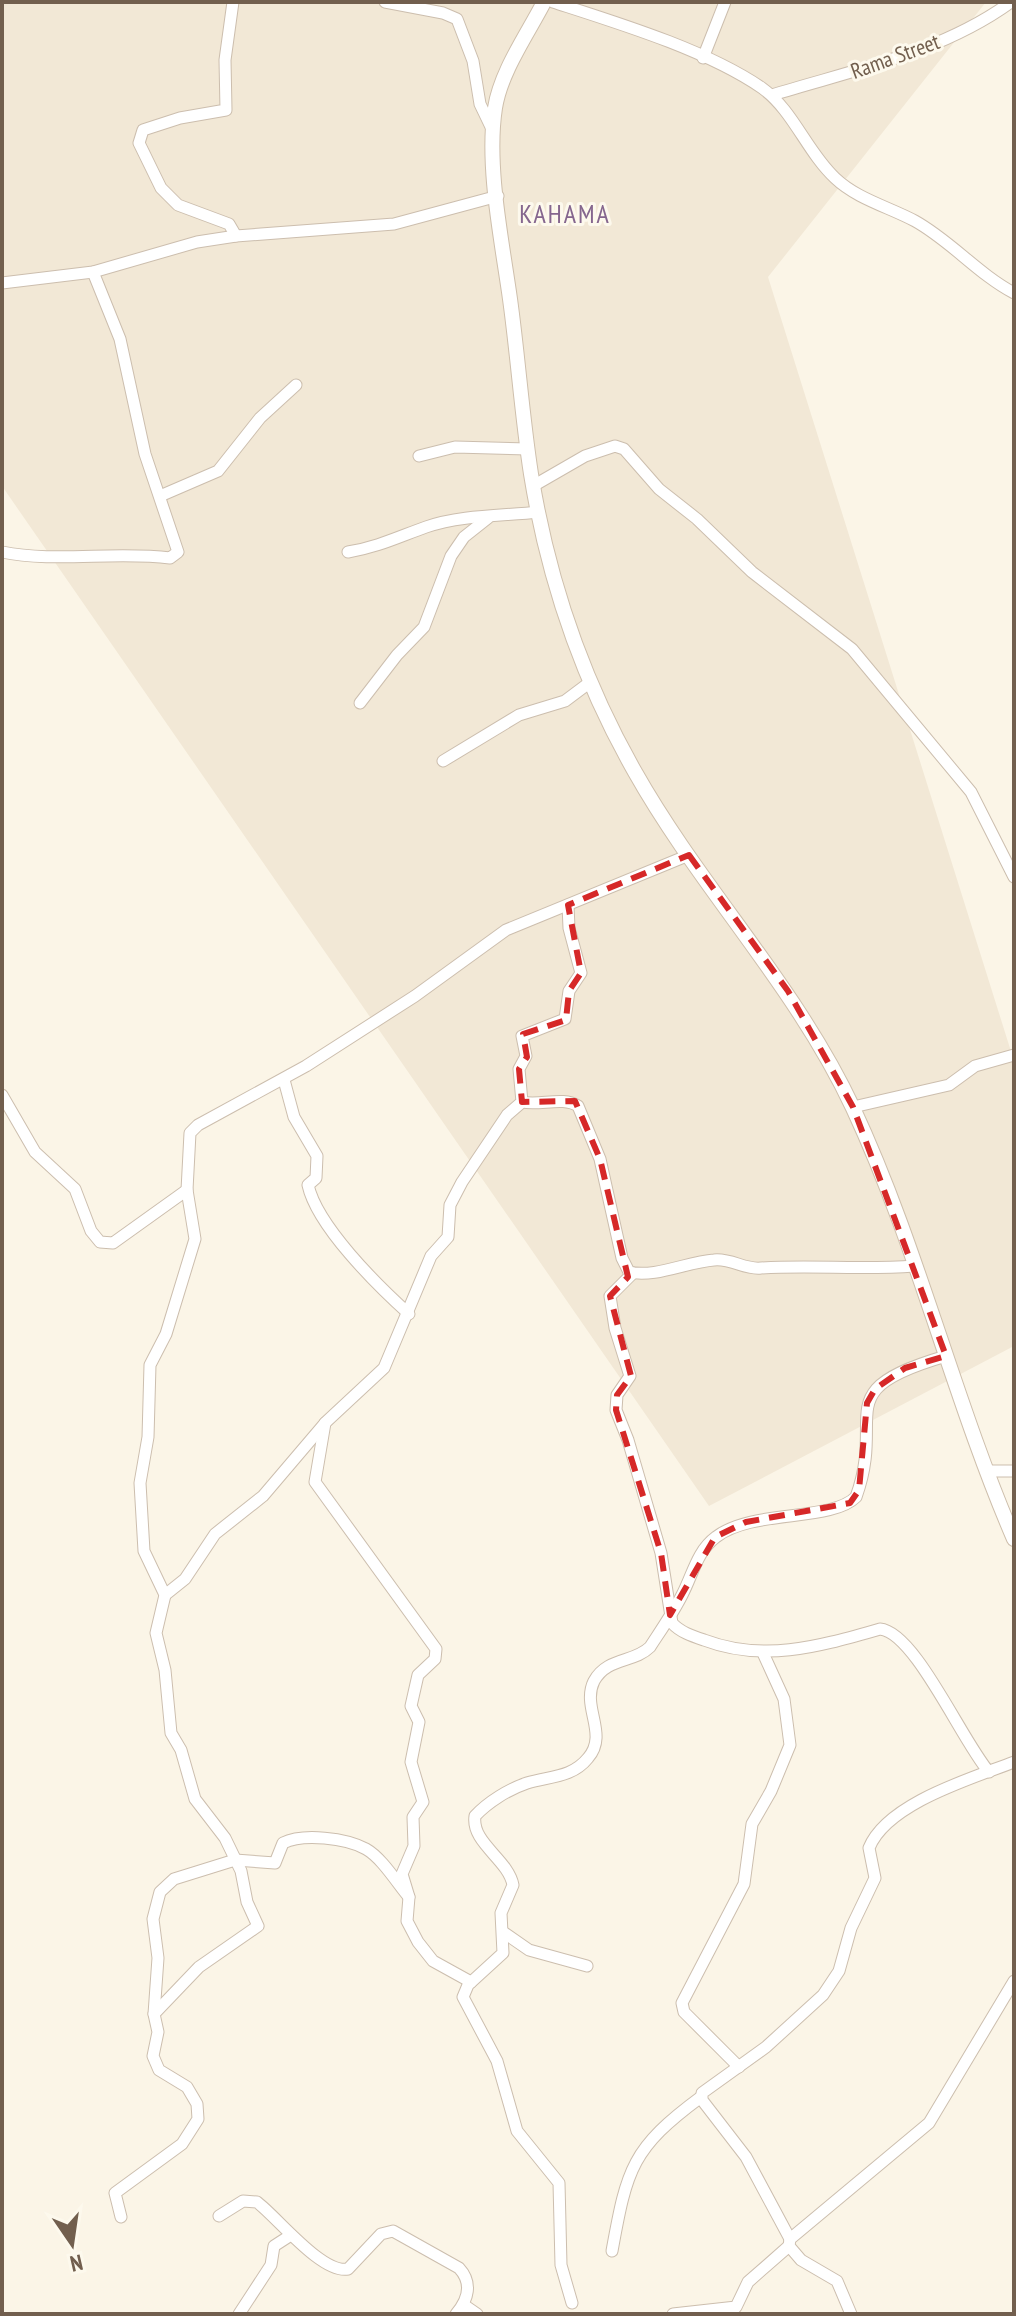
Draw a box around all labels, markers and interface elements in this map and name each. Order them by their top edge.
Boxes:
street label: Rama Street [847,27,943,85]
district label: KAHAMA [519,197,611,230]
north arrow [32,2204,112,2284]
text: N [68,2249,85,2278]

